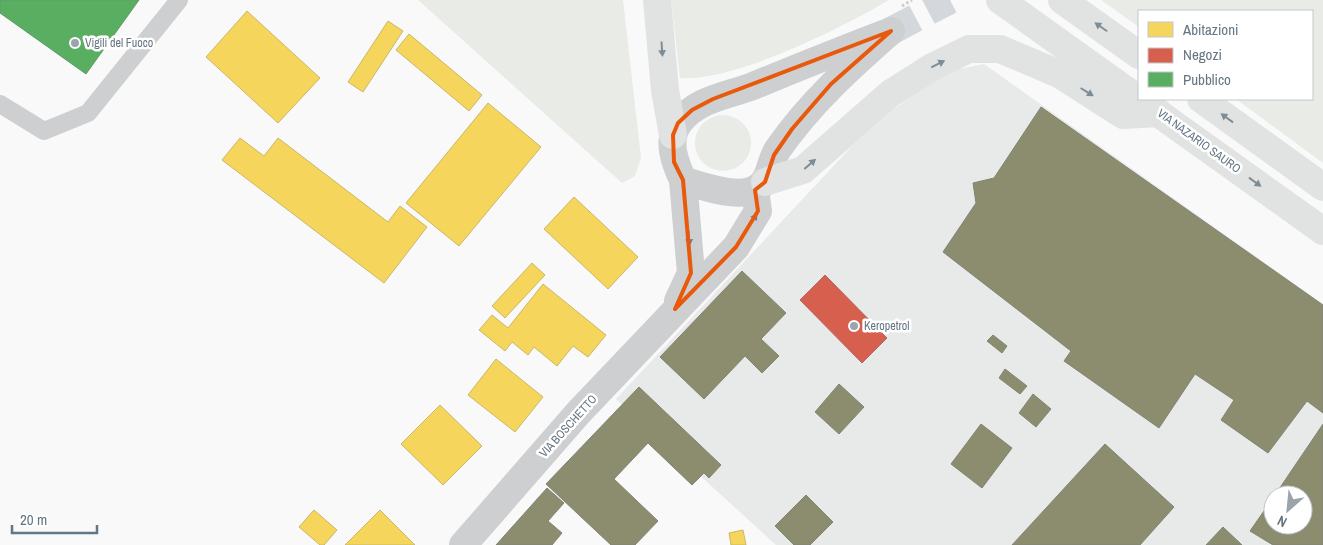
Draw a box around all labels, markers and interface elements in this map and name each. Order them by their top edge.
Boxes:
legend [1138,10,1313,100]
text: Abitazioni [1182,19,1238,40]
one-way arrow [1094,22,1107,32]
place label: Vigili del Fuoco [85,35,153,51]
marker: Vigili del Fuoco [69,37,81,49]
one-way arrow [658,41,666,57]
text: Negozi [1183,44,1222,65]
one-way arrow [931,60,945,68]
text: Pubblico [1183,69,1231,90]
one-way arrow [1080,87,1093,96]
street label: VIA NAZARIO SAURO [1154,105,1244,177]
one-way arrow [1220,113,1234,123]
one-way arrow [803,158,816,169]
one-way arrow [1248,177,1261,188]
one-way arrow [748,214,757,227]
one-way arrow [685,231,693,247]
place label: Keropetrol [864,318,909,334]
marker: Keropetrol [848,320,860,332]
street label: VIA BOSCHETTO [536,391,601,461]
north arrow [1263,485,1313,535]
scale bar [12,502,98,534]
text: 20 m [20,509,47,530]
text: N [1274,512,1290,531]

